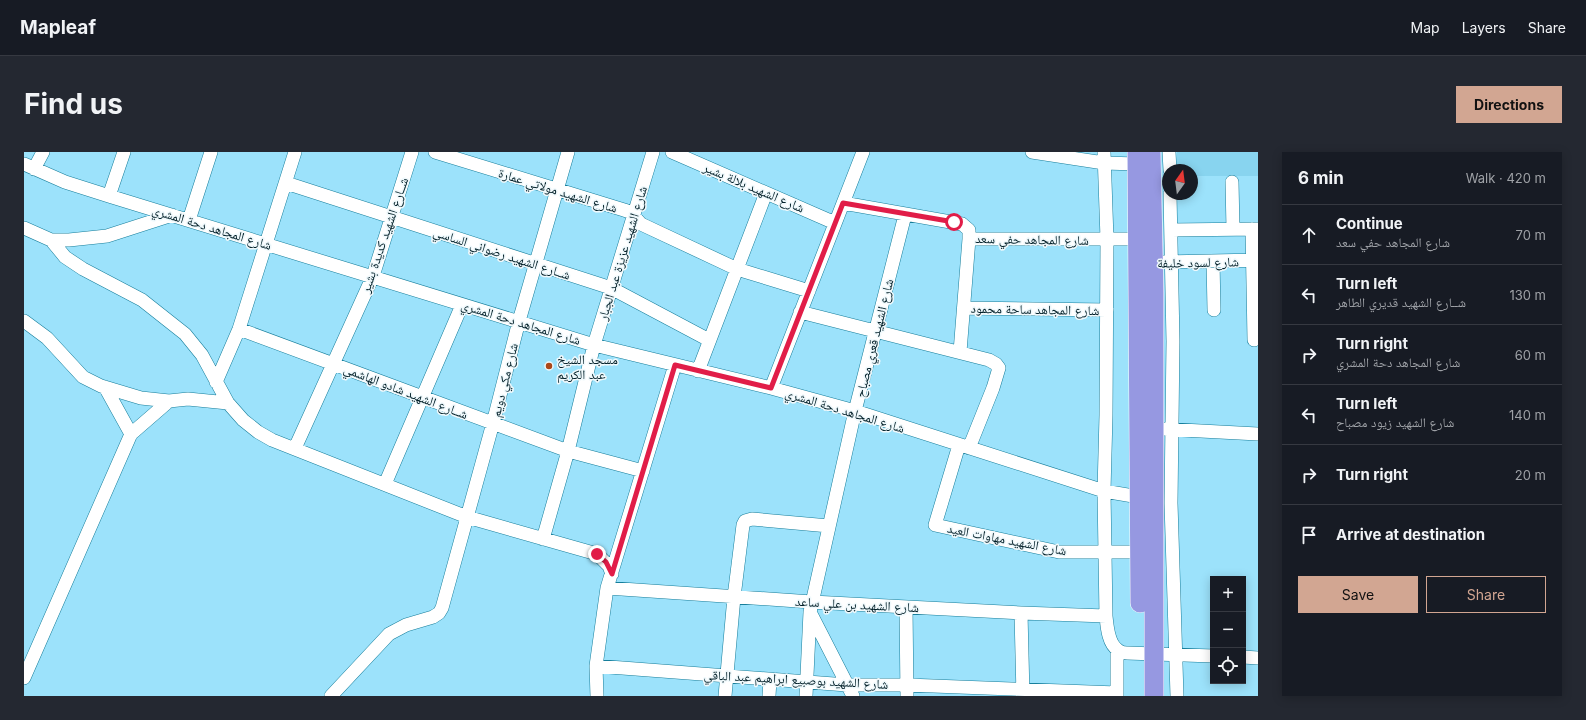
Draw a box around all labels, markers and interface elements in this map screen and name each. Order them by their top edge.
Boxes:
text: Mapleaf [20,16,96,39]
text: Map [1411,19,1440,36]
text: Layers [1462,19,1506,36]
text: Share [1528,19,1566,36]
button: Directions [1456,86,1562,123]
text: Find us [24,87,123,121]
street label: شارع الشهيد بلالة بشير [699,158,807,217]
street label: شارع الشهيد مولاتي عمارة [496,164,619,219]
north arrow [1162,164,1198,200]
text: 6 min [1298,168,1344,188]
text: Walk · 420 m [1466,170,1546,186]
street label: شــارع الشهيد كديدة بشير [356,175,413,296]
street label: شارع الشهيد عزيزة عبد الجبار [594,184,652,324]
street label: شارع المجاهد دحة المشري [149,201,274,256]
route start [945,213,963,231]
text: Continue [1336,214,1403,233]
street label: شــارع الشهيد رضواني الساسي [430,223,573,286]
icon: ahead [1298,224,1320,246]
text: 70 m [1516,227,1546,243]
street label: شارع المجاهد حفي سعد [975,230,1089,251]
text: شارع المجاهد حفي سعد [1336,234,1450,250]
street label: شارع لسود خليفة [1157,253,1239,273]
text: Turn left [1336,274,1397,293]
street label: شارع الشهيد قعري مصباح [852,277,900,400]
icon: left [1298,284,1320,306]
text: 130 m [1509,287,1546,303]
text: شــارع الشهيد قديري الطاهر [1336,294,1466,310]
street label: شارع المجاهد دحة المشري [458,296,583,351]
street label: شارع المجاهد ساحة محمود [970,300,1100,320]
text: Turn right [1336,334,1408,353]
street label: شارع مكي دويم [487,341,524,419]
icon: right [1298,344,1320,366]
text: 60 m [1515,347,1546,363]
place label: مسجد الشيخ عبد الكريم [557,351,618,383]
text: شارع المجاهد دحة المشري [1336,354,1460,370]
street label: شــارع الشهيد شادو الهاشمي [340,360,470,425]
marker: مسجد الشيخ عبد الكريم [544,361,554,371]
street label: شارع المجاهد دحة المشري [782,384,907,439]
text: Turn left [1336,394,1397,413]
icon: left [1298,404,1320,426]
text: 140 m [1509,407,1546,423]
text: شارع الشهيد زيود مصباح [1336,414,1454,430]
icon: right [1298,464,1320,486]
text: Turn right [1336,465,1408,484]
text: 20 m [1515,467,1546,483]
street label: شارع الشهيد مهاوات العيد [946,520,1068,560]
icon: arrive [1298,524,1320,546]
text: Arrive at destination [1336,525,1485,544]
route end [588,545,606,563]
map controls [1210,576,1246,684]
button: + [1210,576,1246,612]
button: Save [1298,576,1418,613]
button: Share [1426,576,1546,613]
street label: شارع الشهيد بن علي ساعد [794,593,919,619]
button: − [1210,612,1246,648]
button: locate [1210,648,1246,684]
street label: شارع الشهيد بوصبيع ابراهيم عبد الباقي [703,666,889,695]

